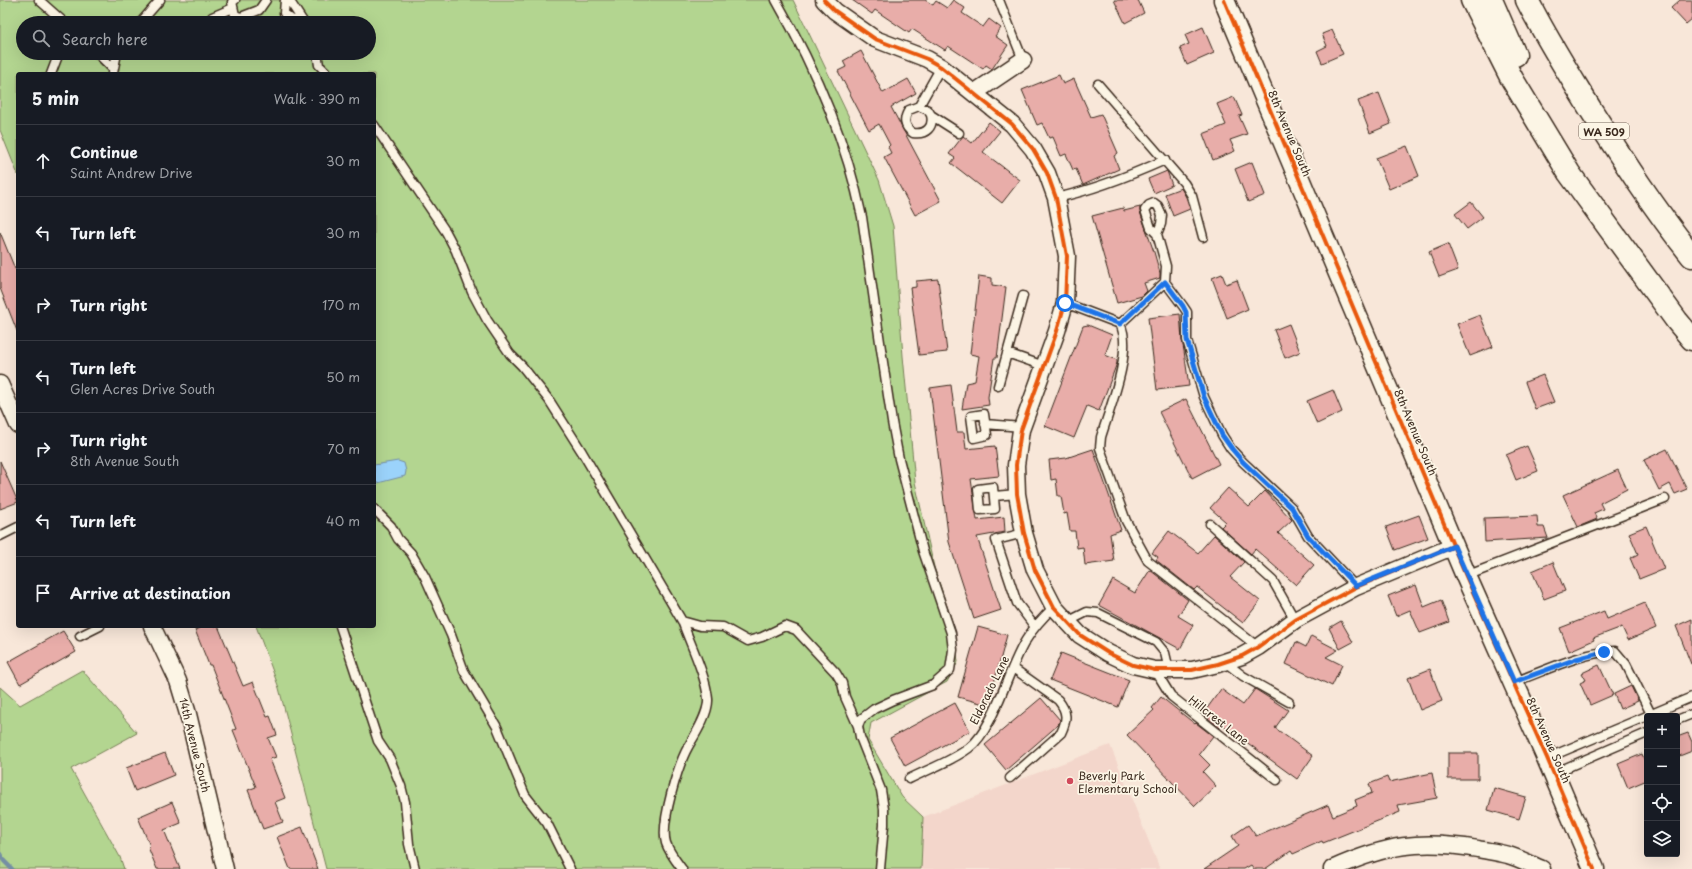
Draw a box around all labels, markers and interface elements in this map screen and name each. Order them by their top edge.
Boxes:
search box [16,16,376,60]
icon: search [30,27,52,49]
text: Search here [62,27,148,50]
text: 5 min [32,85,79,111]
street label: 8th Avenue South [1264,87,1316,179]
text: Walk · 390 m [274,89,360,108]
road number: WA 509 [1579,123,1629,139]
text: Continue [70,140,138,163]
icon: ahead [32,150,54,172]
text: 30 m [326,151,360,170]
text: Saint Andrew Drive [70,163,192,182]
text: Turn left [70,221,136,244]
icon: left [32,222,54,244]
text: 30 m [326,223,360,242]
text: Turn right [70,293,147,316]
icon: right [32,294,54,316]
route start [1056,294,1074,312]
text: 170 m [322,295,360,314]
text: Turn left [70,356,136,379]
icon: left [32,366,54,388]
text: 50 m [326,367,360,386]
text: Glen Acres Drive South [70,379,215,398]
street label: 8th Avenue South [1390,386,1442,478]
text: Turn right [70,428,147,451]
icon: right [32,438,54,460]
text: 70 m [327,439,360,458]
text: 8th Avenue South [70,451,179,470]
text: Turn left [70,509,136,532]
icon: left [32,510,54,532]
text: 40 m [326,511,360,530]
text: Arrive at destination [70,581,231,604]
icon: arrive [32,582,54,604]
route end [1595,643,1613,661]
street label: Eldorado Lane [965,652,1013,727]
street label: Hillcrest Lane [1185,691,1253,749]
street label: 8th Avenue South [1522,694,1576,786]
street label: 14th Avenue South [175,696,215,794]
map controls [1644,713,1680,857]
button: + [1644,713,1680,749]
button: − [1644,749,1680,785]
place label: Beverly Park Elementary School [1078,767,1177,797]
marker: Beverly Park Elementary School [1065,776,1075,786]
button: locate [1644,785,1680,821]
button: layers [1644,821,1680,857]

